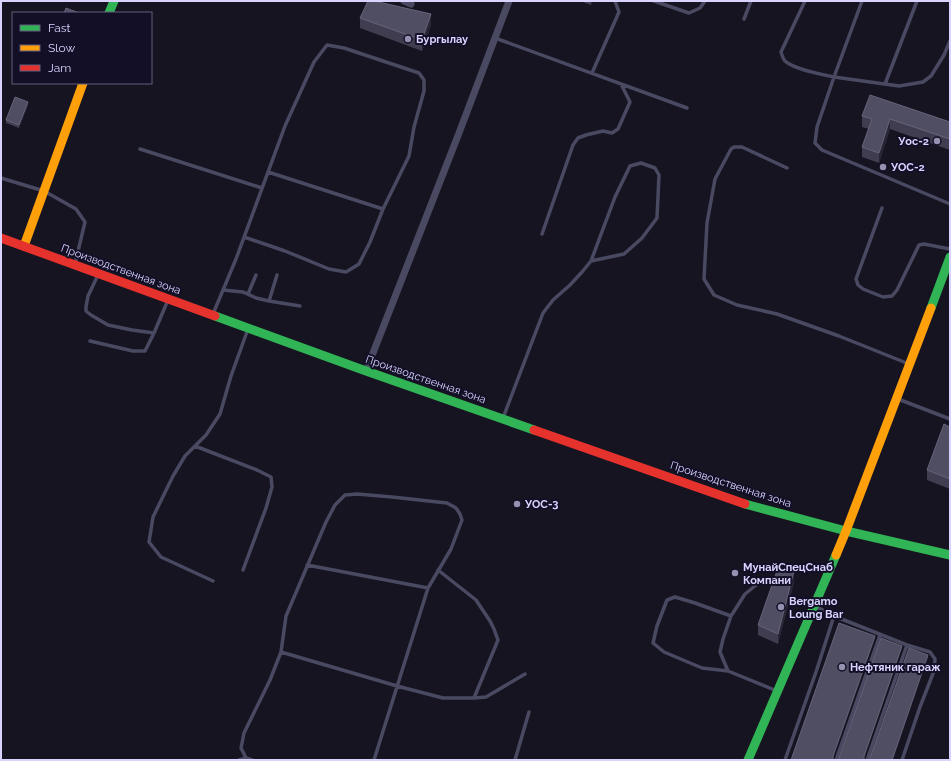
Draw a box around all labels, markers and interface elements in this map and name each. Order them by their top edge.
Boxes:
legend [12,12,152,84]
text: Fast [48,21,71,35]
place label: Бургылау [416,33,468,46]
marker: Бургылау [403,34,413,44]
text: Slow [48,41,75,55]
text: Jam [48,61,71,75]
place label: Уос-2 [897,135,929,148]
marker: Уос-2 [932,136,942,146]
place label: УОС-2 [890,161,925,174]
marker: УОС-2 [878,162,888,172]
street label: Производственная зона [59,242,183,297]
street label: Производственная зона [364,353,488,406]
street label: Производственная зона [669,459,793,510]
place label: УОС-3 [524,498,558,511]
marker: УОС-3 [512,499,522,509]
place label: МунайСпецСнаб Компани [743,561,833,587]
marker: МунайСпецСнаб Компани [730,568,740,578]
place label: Bergamo Loung Bar [789,595,844,621]
marker: Bergamo Loung Bar [776,602,786,612]
place label: Нефтяник гараж [850,661,941,674]
marker: Нефтяник гараж [837,662,847,672]

